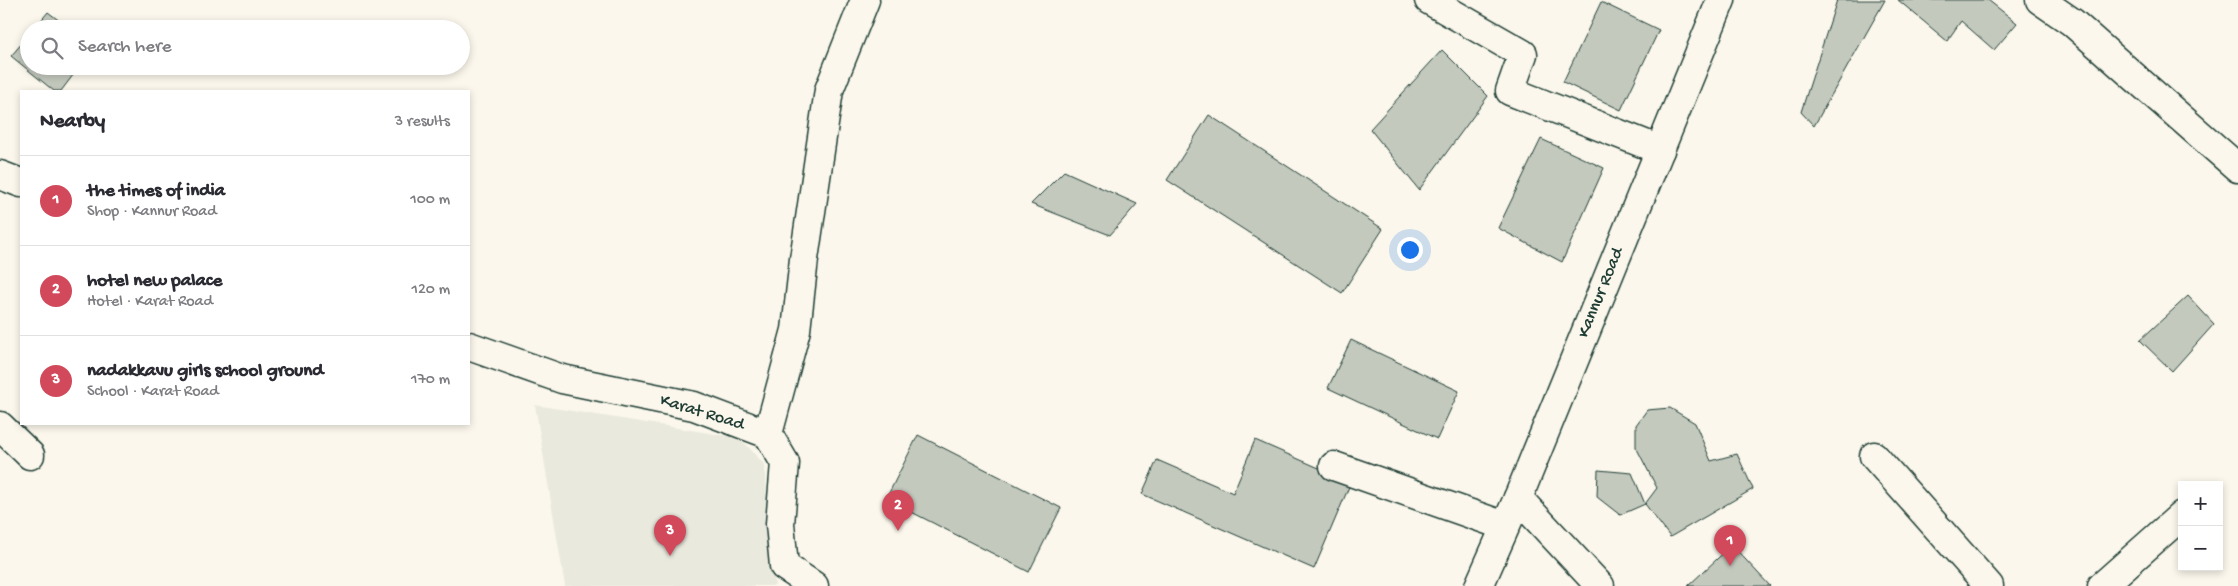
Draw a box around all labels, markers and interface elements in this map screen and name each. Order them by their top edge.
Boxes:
search box [20,20,470,75]
icon: search [38,34,66,62]
text: Search here [78,36,172,59]
text: Nearby [40,110,105,135]
text: 3 results [395,113,450,132]
text: the times of india [87,180,225,203]
text: 1 [53,191,59,210]
text: 100 m [410,191,450,210]
text: Shop · Kannur Road [87,203,217,222]
your location [1397,237,1423,263]
street label: Kannur Road [1573,243,1629,341]
text: hotel new palace [87,270,222,293]
text: 2 [52,281,60,300]
text: 120 m [411,281,450,300]
text: Hotel · Karat Road [87,293,213,312]
text: nadakkavu girls school ground [87,360,323,383]
text: 3 [52,371,60,390]
text: 170 m [411,371,450,390]
text: School · Karat Road [87,383,219,402]
street label: Karat Road [657,390,748,436]
map controls [2178,481,2223,571]
button: + [2178,481,2223,526]
pin: 2 [882,490,914,531]
pin: 3 [654,515,686,556]
pin: 1 [1714,525,1746,566]
button: − [2178,526,2223,571]

